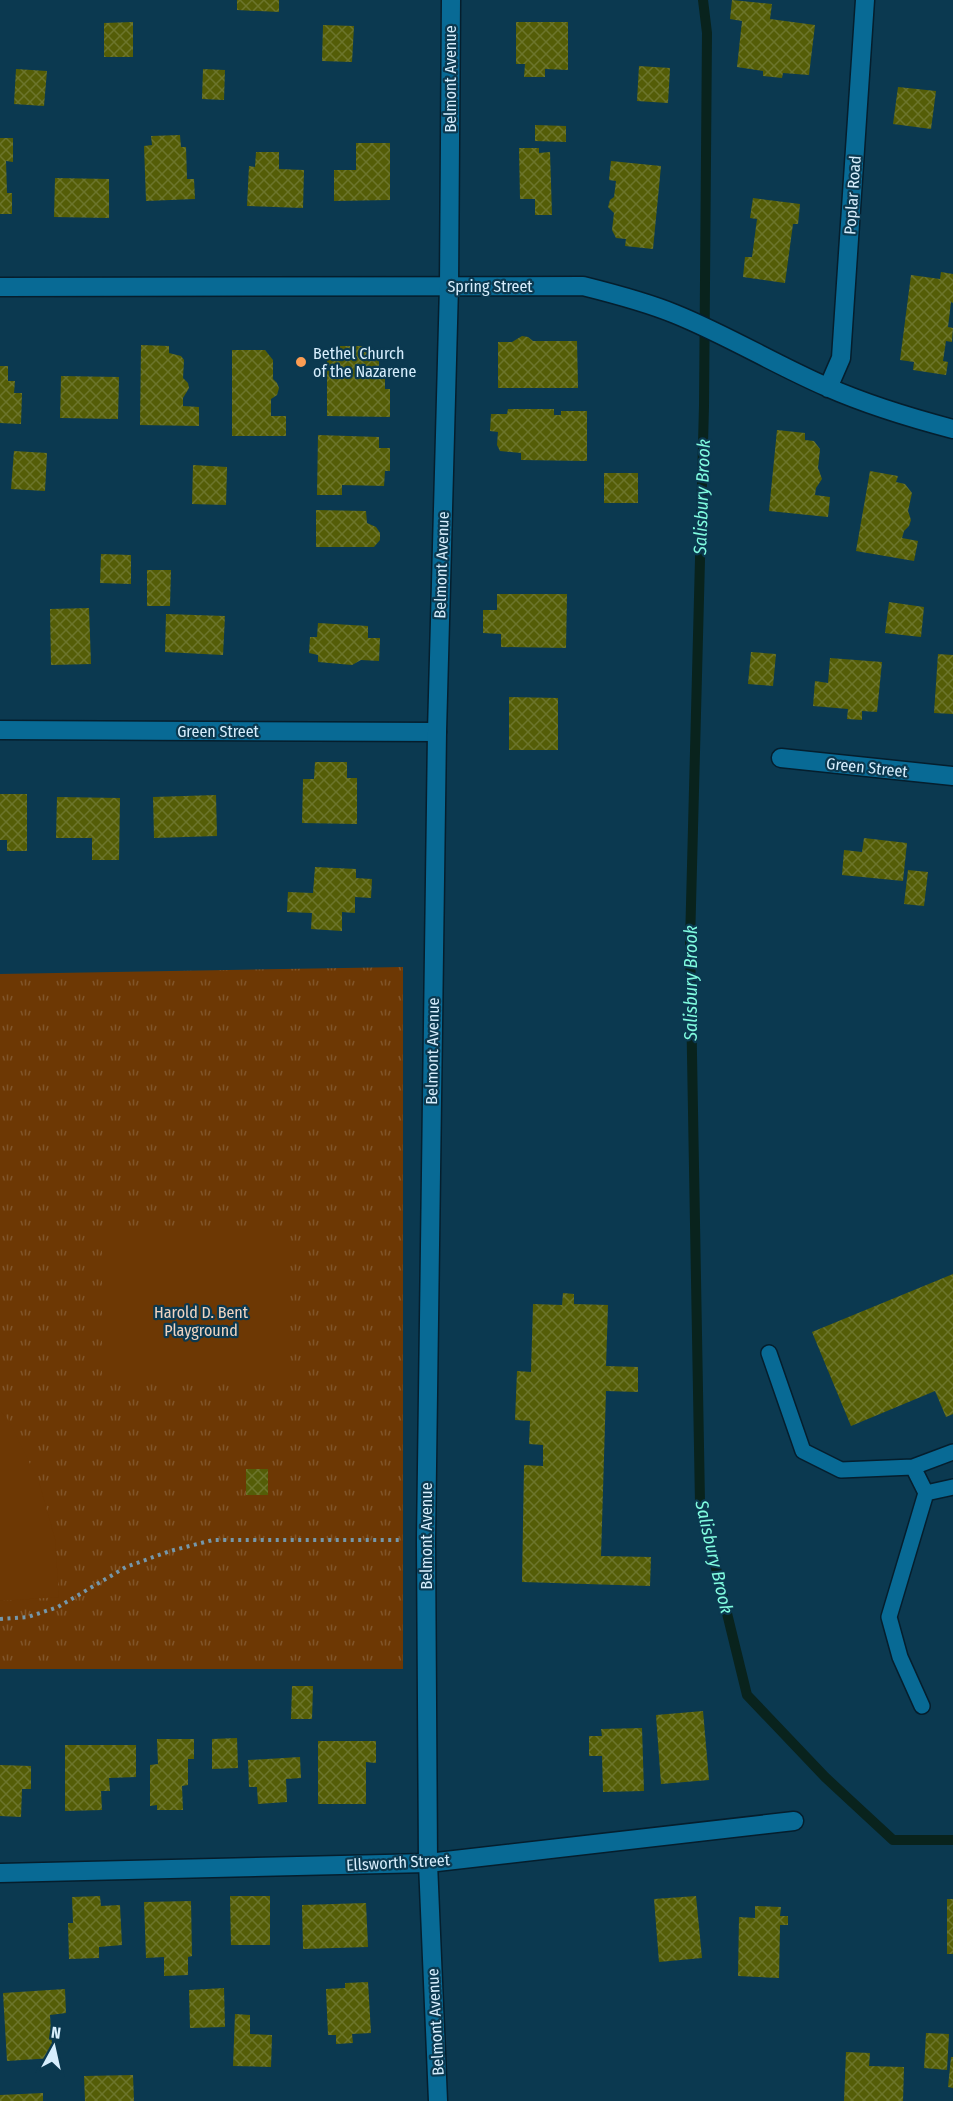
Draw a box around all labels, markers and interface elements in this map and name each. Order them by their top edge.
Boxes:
street label: Belmont Avenue [441,25,460,133]
street label: Poplar Road [840,155,865,235]
street label: Spring Street [447,277,533,296]
place label: Bethel Church of the Nazarene [313,344,416,381]
marker: Bethel Church of the Nazarene [294,355,308,369]
water label: Salisbury Brook [689,439,715,556]
street label: Belmont Avenue [430,511,453,619]
street label: Green Street [177,722,260,741]
street label: Green Street [825,754,909,781]
water label: Salisbury Brook [680,925,702,1042]
street label: Belmont Avenue [422,997,443,1105]
park label: Harold D. Bent Playground [154,1303,249,1340]
street label: Belmont Avenue [417,1482,436,1590]
water label: Salisbury Brook [690,1497,738,1616]
street label: Ellsworth Street [346,1850,451,1875]
street label: Belmont Avenue [423,1968,448,2076]
north arrow [24,2017,84,2077]
text: N [50,2023,62,2043]

